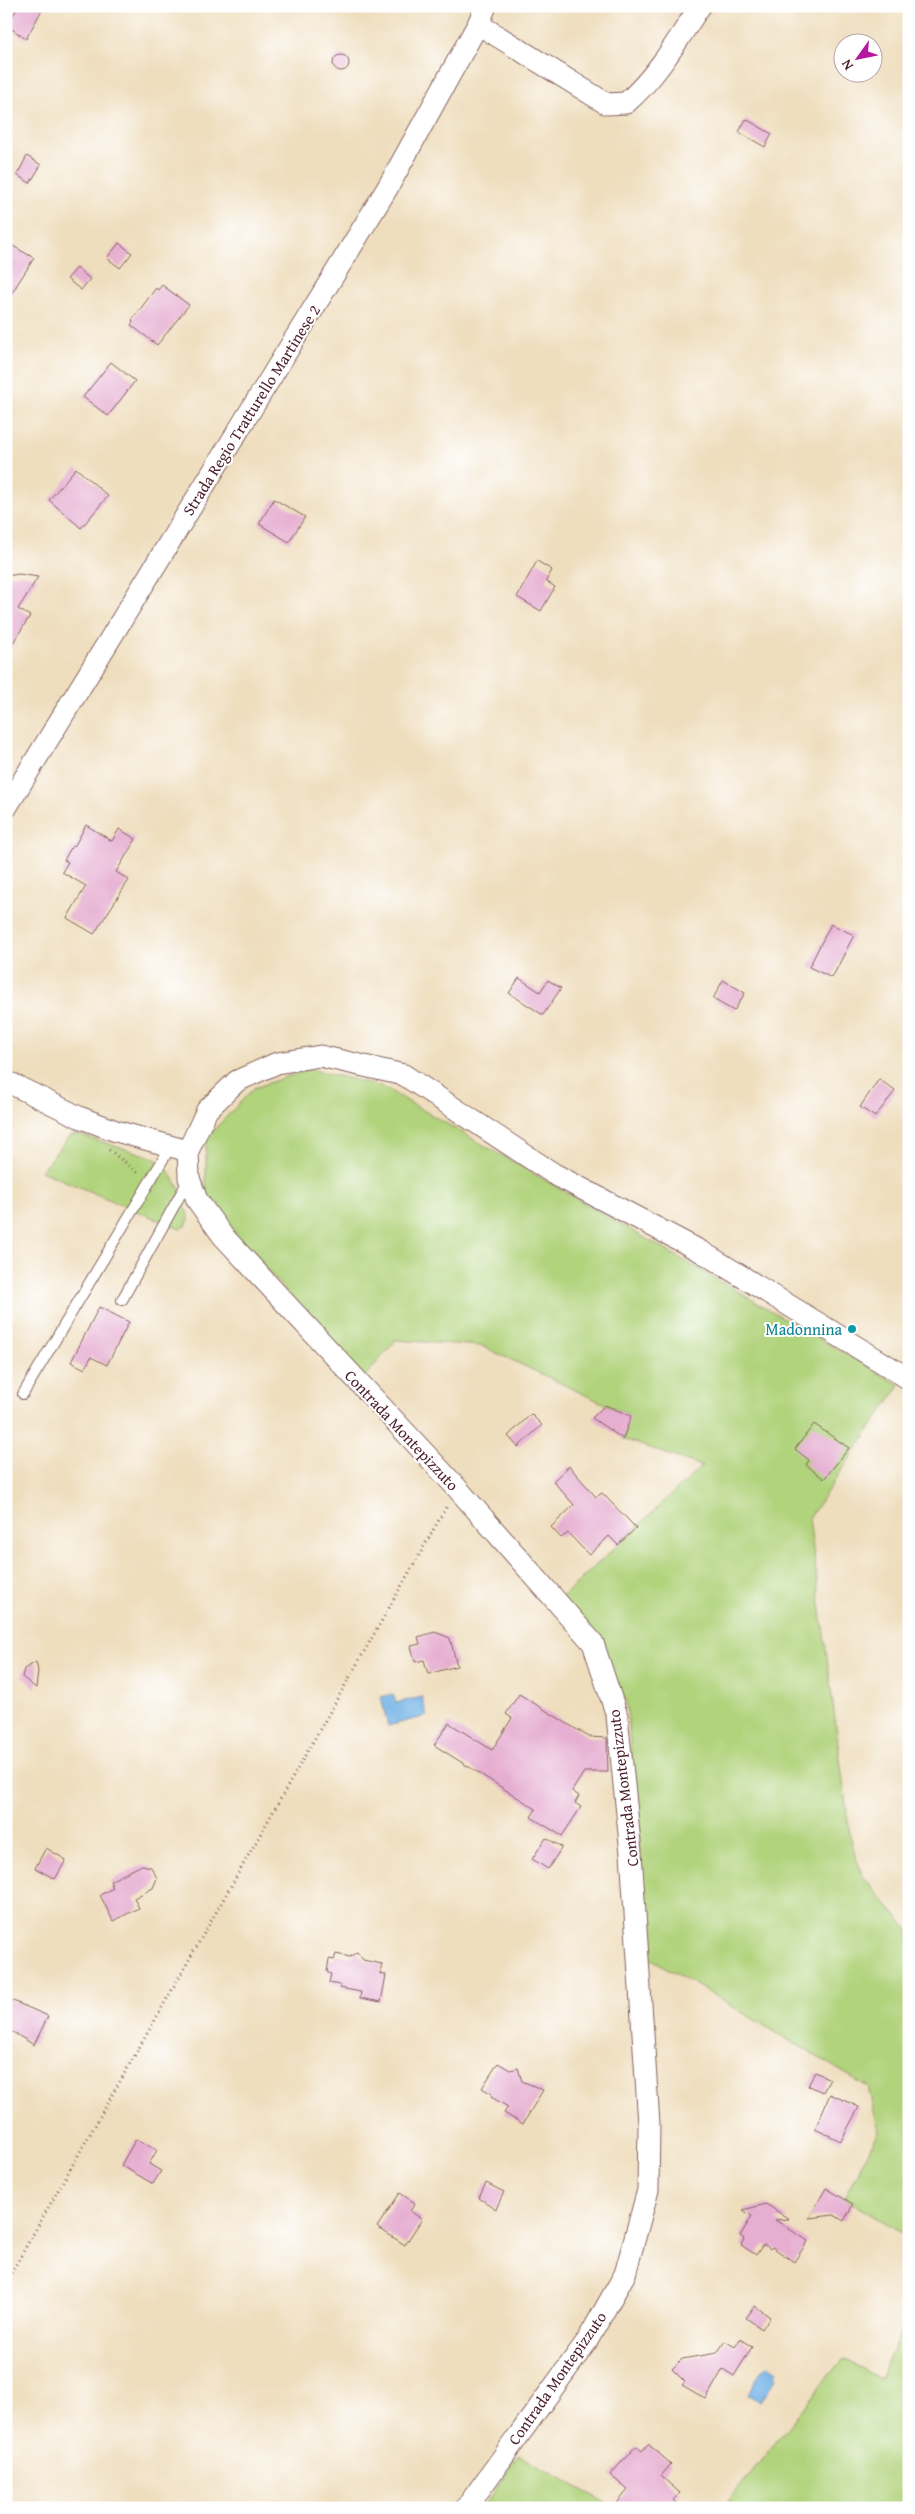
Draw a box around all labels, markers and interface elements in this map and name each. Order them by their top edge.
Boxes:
north arrow [832,32,882,82]
text: N [836,55,858,74]
street label: Strada Regio Tratturello Martinese 2 [176,300,326,520]
place label: Madonnina [766,1317,842,1341]
marker: Madonnina [846,1323,858,1335]
street label: Contrada Montepizzuto [339,1364,465,1496]
street label: Contrada Montepizzuto [601,1708,645,1868]
street label: Contrada Montepizzuto [502,2306,612,2450]

